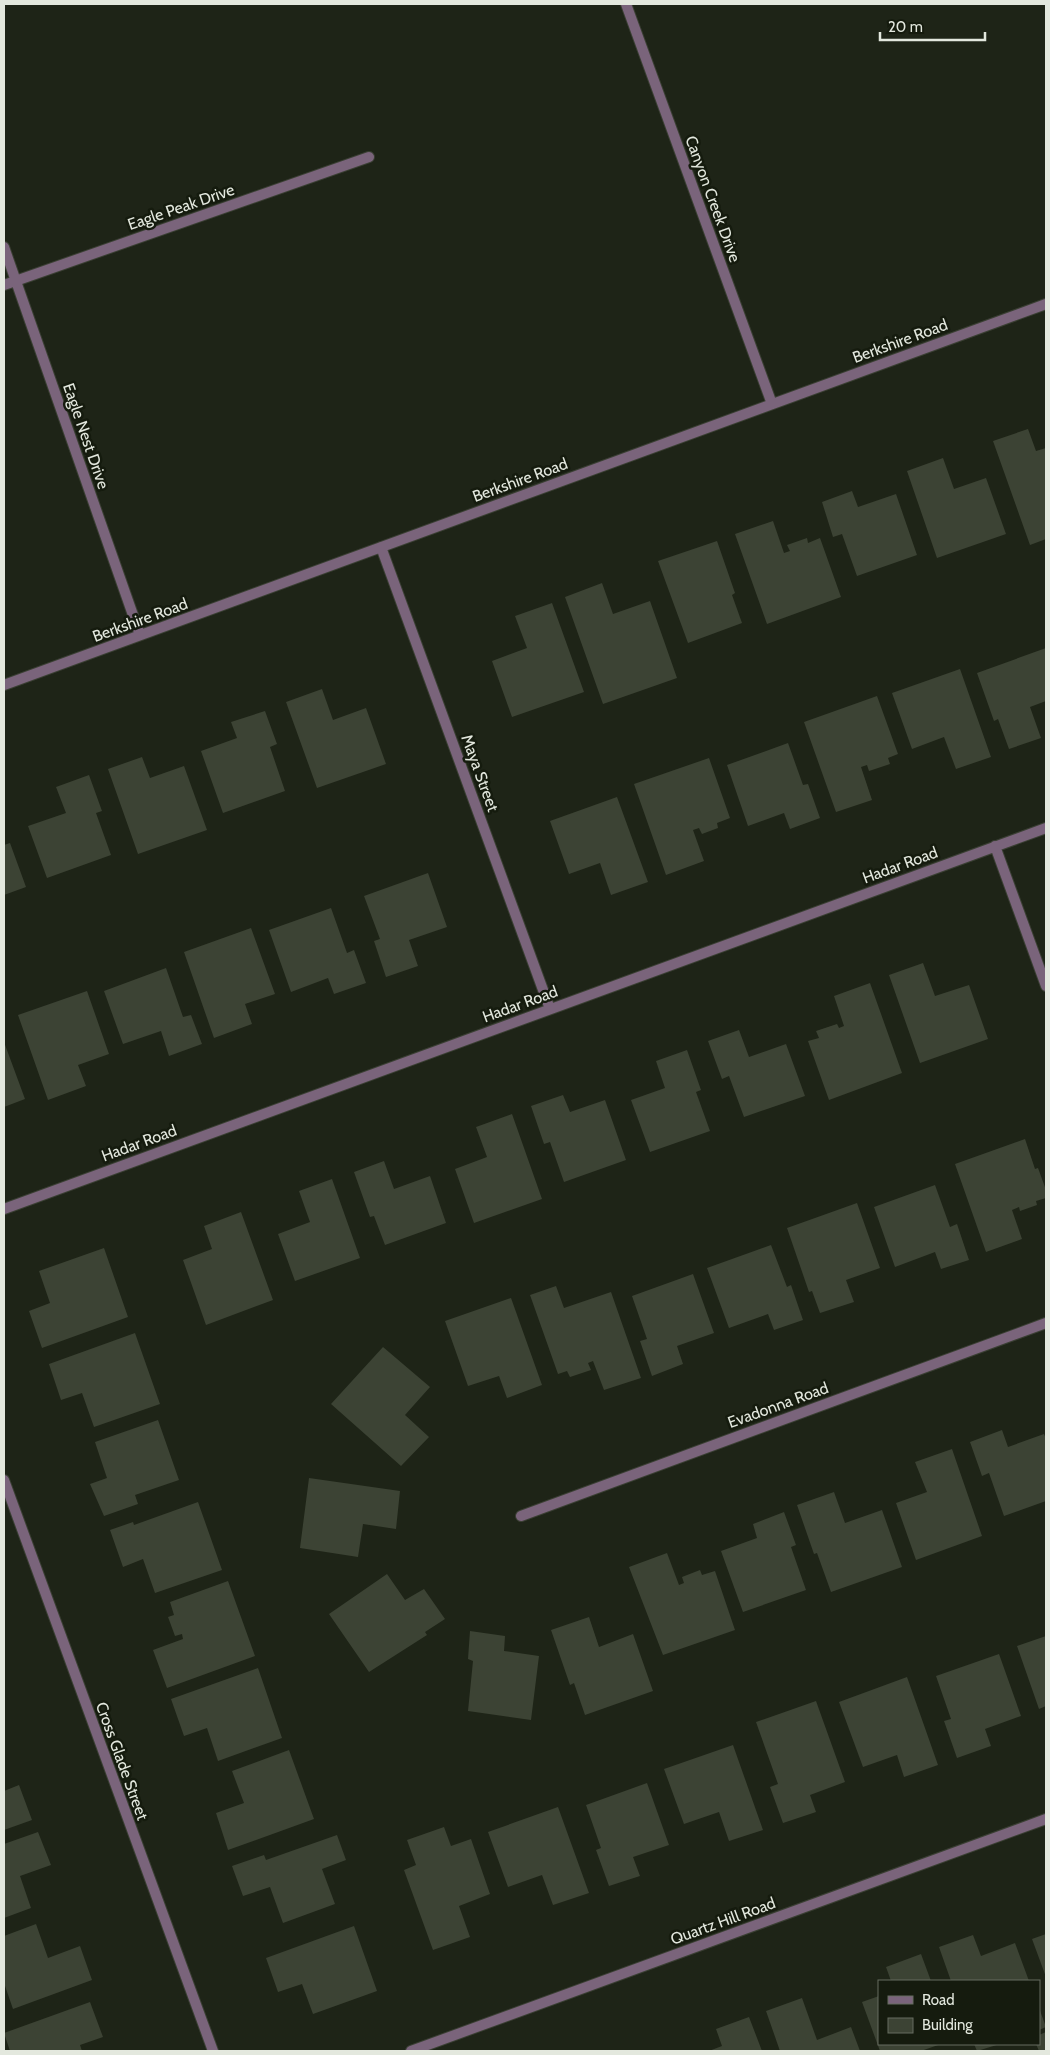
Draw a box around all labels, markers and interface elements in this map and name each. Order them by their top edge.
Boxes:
scale bar [880,10,985,42]
text: 20 m [888,18,923,36]
street label: Canyon Creek Drive [681,133,745,265]
street label: Eagle Peak Drive [125,180,237,234]
street label: Berkshire Road [850,315,950,367]
street label: Eagle Nest Drive [59,381,113,491]
street label: Berkshire Road [470,454,570,506]
street label: Berkshire Road [90,594,190,646]
street label: Maya Street [457,732,503,815]
street label: Hadar Road [860,843,940,887]
street label: Hadar Road [480,982,560,1026]
street label: Hadar Road [99,1121,179,1165]
street label: Evadonna Road [725,1378,831,1432]
street label: Cross Glade Street [92,1699,152,1823]
street label: Quartz Hill Road [668,1893,778,1949]
legend [878,1980,1040,2045]
text: Road [922,1991,955,2009]
text: Building [922,2016,973,2034]

